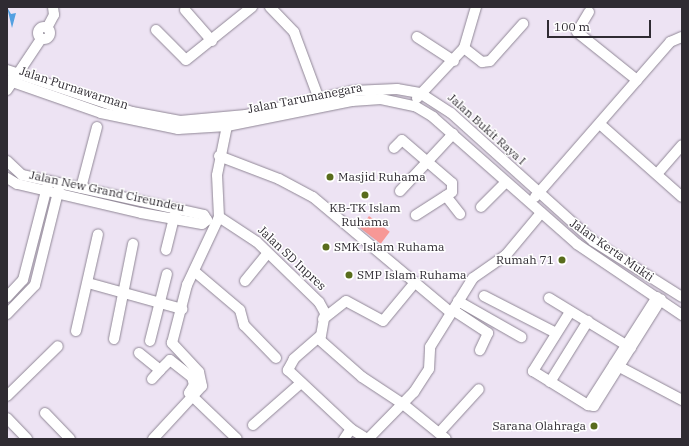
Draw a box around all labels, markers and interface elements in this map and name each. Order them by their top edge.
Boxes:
scale bar [549,12,653,38]
text: 100 m [554,19,590,34]
street label: Jalan Purnawarman [18,64,130,112]
street label: Jalan Tarumanegara [246,80,364,116]
street label: Jalan Bukit Raya I [445,90,529,168]
street label: Jalan New Grand Cireundeu [28,168,186,214]
place label: Masjid Ruhama [338,170,426,184]
marker: Masjid Ruhama [325,172,335,182]
marker: KB-TK Islam Ruhama [360,190,370,200]
place label: KB-TK Islam Ruhama [329,201,401,229]
street label: Jalan Kerta Mukti [567,216,657,284]
street label: Jalan SD Inpres [255,223,329,293]
place label: SMK Islam Ruhama [334,240,445,254]
marker: SMK Islam Ruhama [321,242,331,252]
place label: Rumah 71 [496,253,554,267]
marker: Rumah 71 [557,255,567,265]
place label: SMP Islam Ruhama [357,268,467,282]
marker: SMP Islam Ruhama [344,270,354,280]
place label: Sarana Olahraga [492,419,586,433]
marker: Sarana Olahraga [589,421,599,431]

